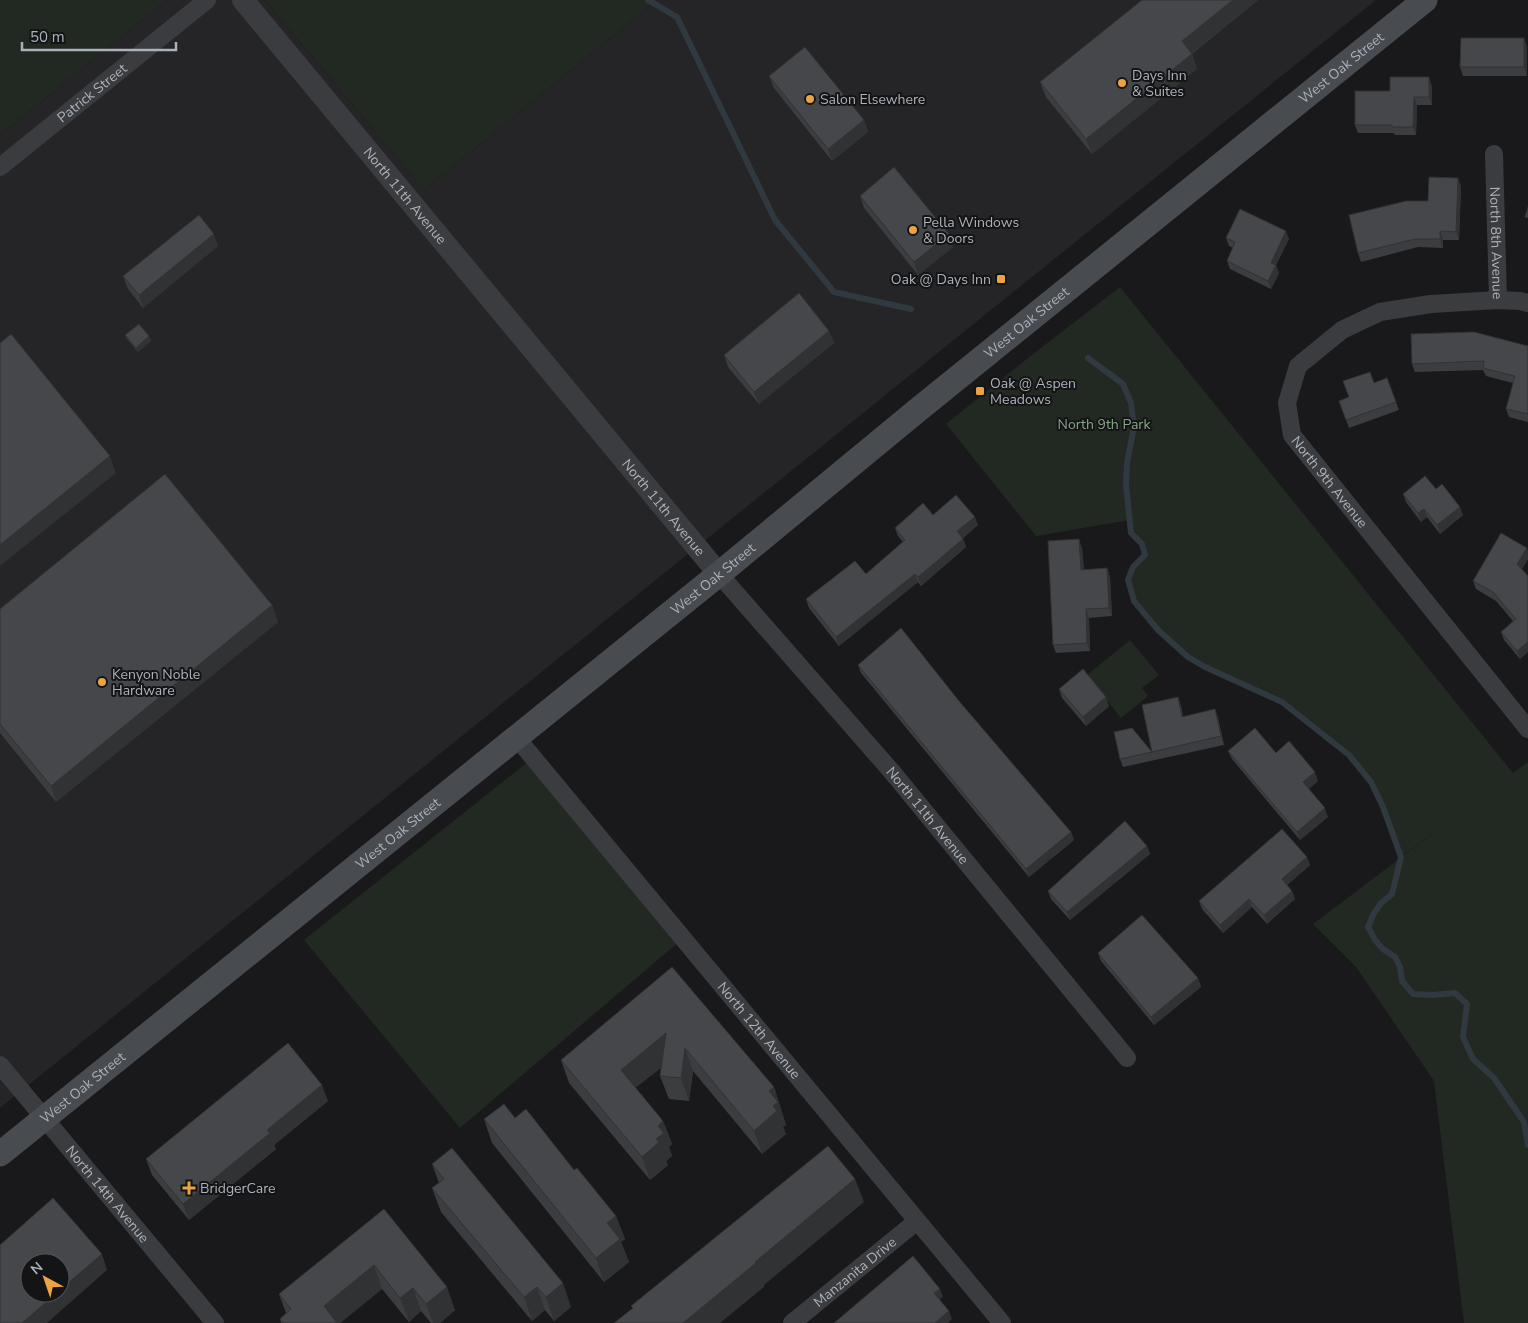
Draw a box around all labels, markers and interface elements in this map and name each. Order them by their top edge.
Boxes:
scale bar [22,20,176,52]
text: 50 m [30,27,65,47]
street label: West Oak Street [1295,27,1388,108]
street label: Patrick Street [53,59,131,127]
place label: Days Inn & Suites [1132,66,1187,101]
marker: Days Inn & Suites [1116,77,1128,89]
place label: Salon Elsewhere [820,90,925,109]
marker: Salon Elsewhere [804,93,816,105]
street label: North 11th Avenue [359,143,451,248]
street label: North 8th Avenue [1485,186,1507,299]
place label: Pella Windows & Doors [923,213,1019,248]
marker: Pella Windows & Doors [907,224,919,236]
place label: Oak @ Days Inn [891,270,991,289]
marker: Oak @ Days Inn [995,273,1007,285]
street label: West Oak Street [980,282,1073,362]
place label: Oak @ Aspen Meadows [990,374,1076,409]
marker: Oak @ Aspen Meadows [974,385,986,397]
park label: North 9th Park [1058,415,1151,434]
street label: North 9th Avenue [1287,432,1372,532]
street label: North 11th Avenue [618,455,710,560]
street label: West Oak Street [666,538,759,619]
place label: Kenyon Noble Hardware [112,665,200,700]
marker: Kenyon Noble Hardware [96,676,108,688]
street label: North 11th Avenue [882,762,973,868]
street label: West Oak Street [351,793,444,873]
street label: North 12th Avenue [713,978,805,1083]
street label: West Oak Street [36,1047,129,1128]
street label: North 14th Avenue [62,1142,154,1247]
place label: BridgerCare [200,1179,276,1198]
marker: BridgerCare [182,1181,196,1195]
street label: Manzanita Drive [809,1232,900,1311]
north arrow [20,1253,70,1303]
text: N [27,1258,47,1279]

